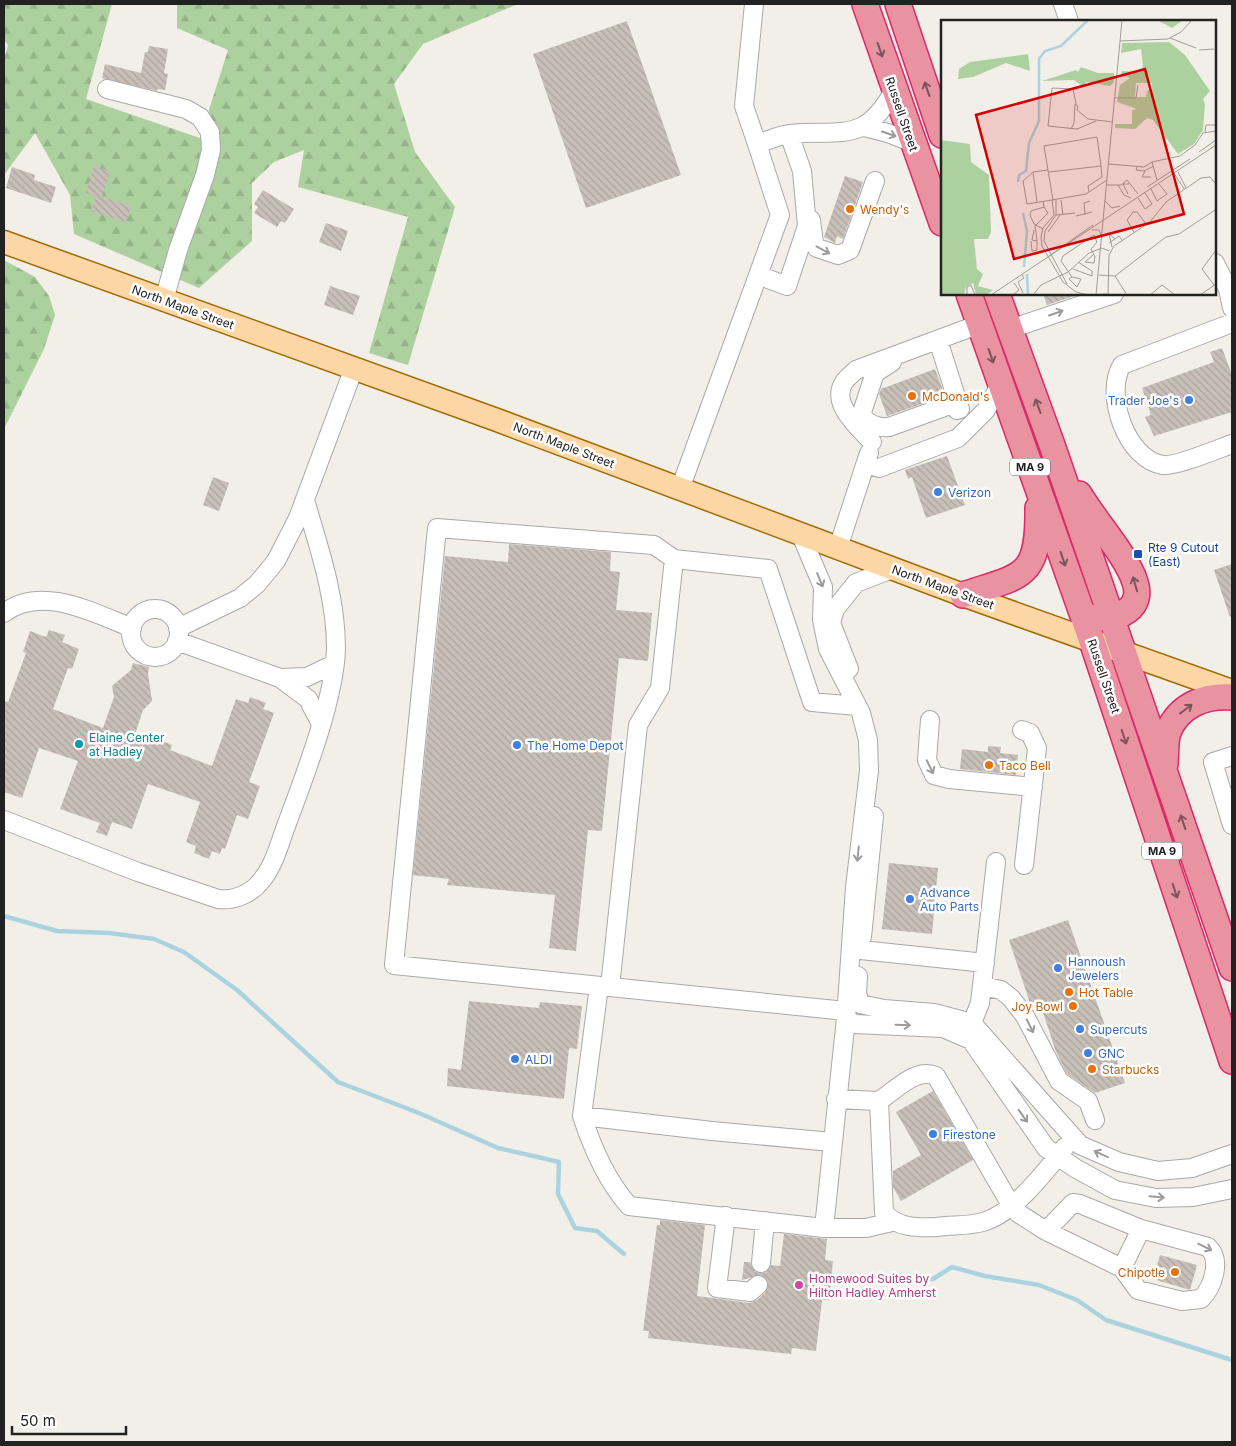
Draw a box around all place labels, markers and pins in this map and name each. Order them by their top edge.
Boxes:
place label: Wendy's [860,202,909,217]
marker: Wendy's [844,203,856,215]
place label: McDonald's [922,389,990,404]
marker: McDonald's [906,390,918,402]
place label: Trader Joe's [1108,393,1179,408]
marker: Trader Joe's [1183,394,1195,406]
place label: Verizon [948,485,991,500]
marker: Verizon [932,486,944,498]
place label: Rte 9 Cutout (East) [1148,540,1219,569]
marker: Rte 9 Cutout (East) [1132,548,1144,560]
place label: Elaine Center at Hadley [89,730,165,759]
marker: Elaine Center at Hadley [73,738,85,750]
place label: The Home Depot [527,738,623,753]
marker: The Home Depot [511,739,523,751]
place label: Taco Bell [999,758,1051,773]
marker: Taco Bell [983,759,995,771]
place label: Advance Auto Parts [920,885,979,914]
marker: Advance Auto Parts [904,893,916,905]
place label: Hannoush Jewelers [1068,954,1126,983]
marker: Hannoush Jewelers [1052,962,1064,974]
place label: Hot Table [1079,985,1133,1000]
marker: Hot Table [1063,986,1075,998]
place label: Joy Bowl [1012,999,1063,1014]
marker: Joy Bowl [1067,1000,1079,1012]
place label: Supercuts [1090,1022,1148,1037]
marker: Supercuts [1074,1023,1086,1035]
place label: GNC [1098,1046,1125,1061]
marker: GNC [1082,1047,1094,1059]
place label: ALDI [525,1052,552,1067]
marker: ALDI [509,1053,521,1065]
place label: Starbucks [1102,1062,1159,1077]
marker: Starbucks [1086,1063,1098,1075]
place label: Firestone [943,1127,996,1142]
marker: Firestone [927,1128,939,1140]
place label: Chipotle [1118,1265,1165,1280]
marker: Chipotle [1169,1266,1181,1278]
place label: Homewood Suites by Hilton Hadley Amherst [809,1271,936,1300]
marker: Homewood Suites by Hilton Hadley Amherst [793,1279,805,1291]

